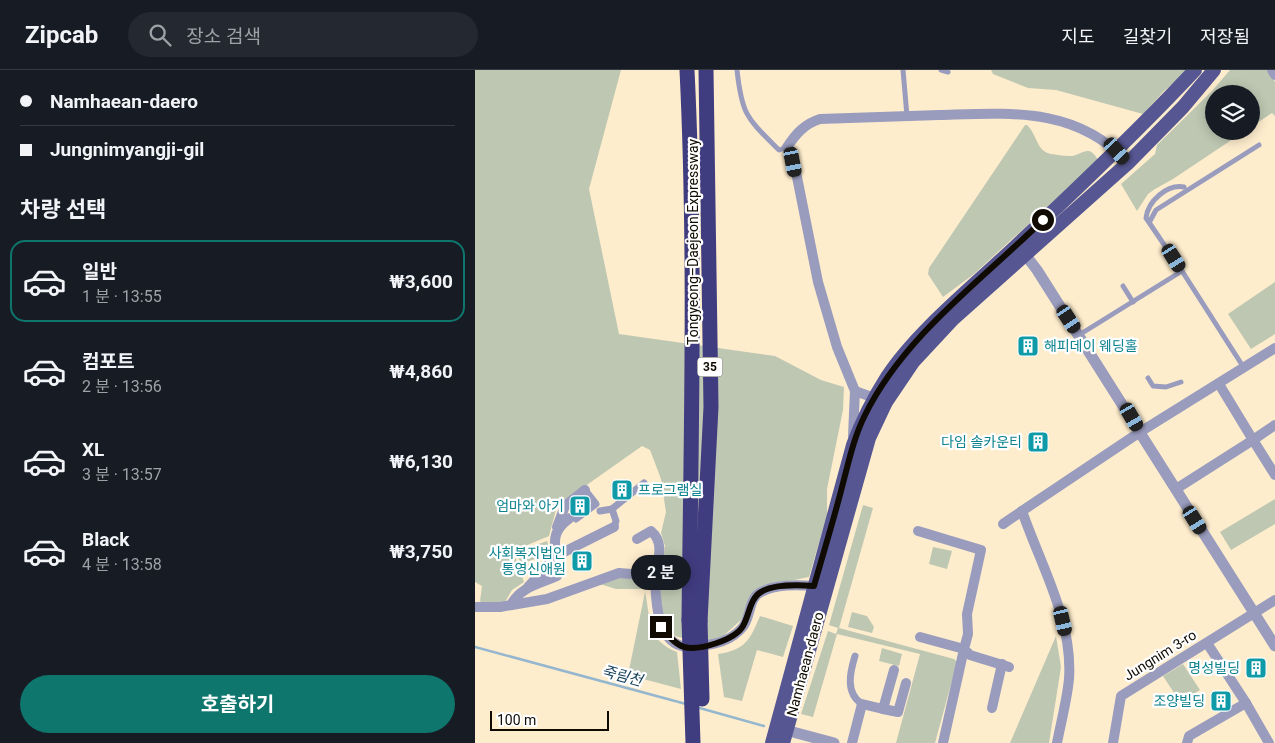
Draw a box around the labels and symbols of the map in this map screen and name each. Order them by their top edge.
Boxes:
car [1101,135,1132,167]
street label: Tongyeong–Daejeon Expressway [685,139,701,345]
car [782,146,803,178]
route start [1032,209,1054,231]
car [1159,241,1188,275]
car [1054,302,1083,336]
building icon: 해피데이 웨딩홀 [1016,334,1040,358]
place label: 해피데이 웨딩홀 [1044,338,1138,354]
road number: 35 [697,358,723,376]
car [1118,400,1145,434]
building icon: 다임 솔카운티 [1026,430,1050,454]
place label: 다임 솔카운티 [941,434,1022,450]
building icon: 프로그램실 [610,478,634,502]
place label: 프로그램실 [638,482,702,498]
building icon: 엄마와 아기 [568,494,592,518]
place label: 엄마와 아기 [496,498,564,514]
car [1180,503,1209,537]
place label: 사회복지법인 통영신애원 [489,545,566,577]
building icon: 사회복지법인 통영신애원 [570,549,594,573]
callout: 2 분 [631,554,691,590]
car [1052,605,1073,637]
street label: Namhaean-daero [783,610,827,718]
route end [650,616,672,638]
street label: Jungnim 3-ro [1121,626,1199,684]
building icon: 명성빌딩 [1244,656,1268,680]
place label: 명성빌딩 [1188,660,1240,676]
water label: 죽림천 [600,662,646,691]
building icon: 조양빌딩 [1209,689,1233,713]
place label: 조양빌딩 [1153,693,1205,709]
scale bar [490,708,609,731]

